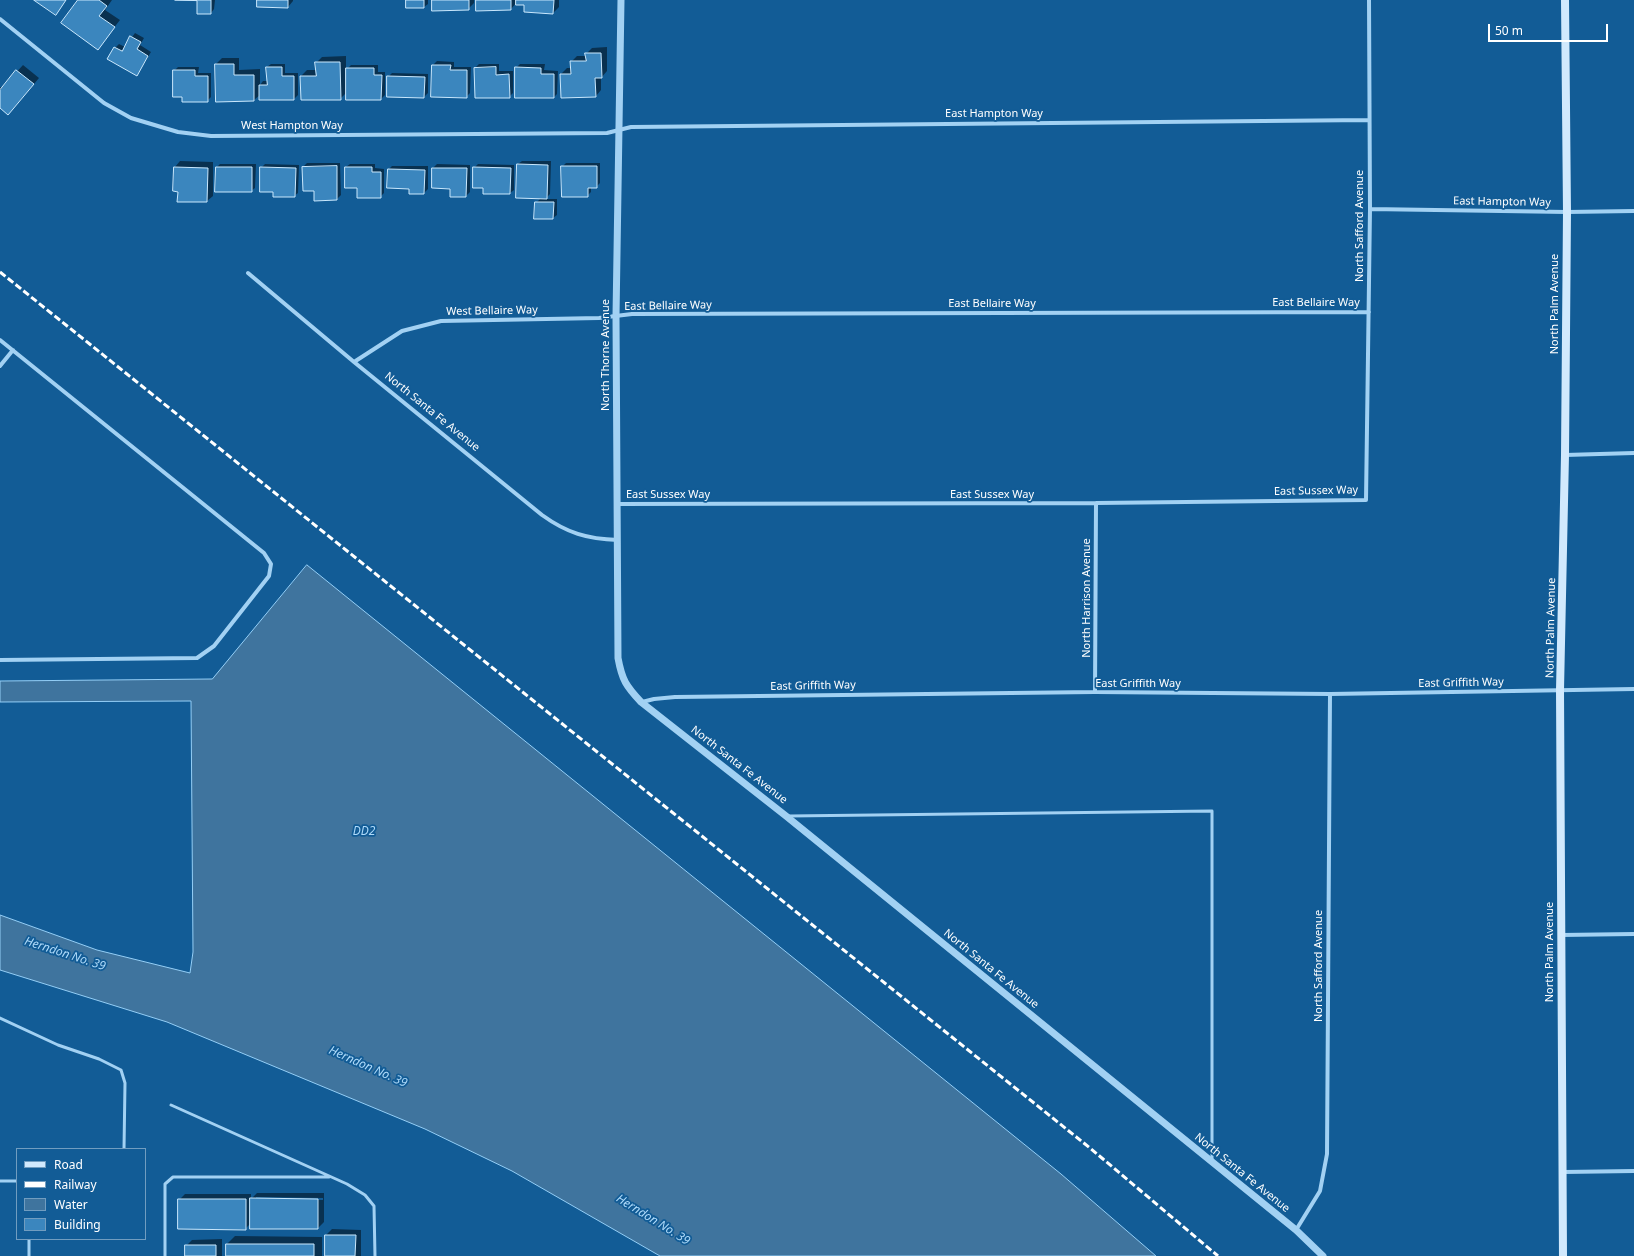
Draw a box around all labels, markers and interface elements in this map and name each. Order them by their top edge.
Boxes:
scale bar [1490,16,1610,42]
text: 50 m [1495,22,1523,39]
street label: East Hampton Way [945,107,1043,121]
street label: West Hampton Way [241,119,343,133]
street label: North Safford Avenue [1353,170,1367,282]
street label: East Hampton Way [1453,195,1551,209]
street label: North Palm Avenue [1548,254,1562,354]
street label: East Bellaire Way [1272,296,1360,310]
street label: East Bellaire Way [948,297,1036,311]
street label: North Thorne Avenue [599,299,613,411]
street label: East Bellaire Way [624,299,712,313]
street label: West Bellaire Way [446,304,538,318]
street label: North Santa Fe Avenue [382,370,482,454]
street label: East Sussex Way [1274,484,1358,498]
street label: East Sussex Way [626,488,710,502]
street label: East Sussex Way [950,488,1034,502]
street label: North Harrison Avenue [1080,538,1094,658]
street label: North Palm Avenue [1544,578,1558,678]
street label: East Griffith Way [1418,676,1504,690]
street label: East Griffith Way [1095,677,1181,691]
street label: East Griffith Way [770,679,856,693]
street label: North Santa Fe Avenue [688,723,790,807]
water label: DD2 [353,825,375,839]
street label: North Palm Avenue [1543,902,1557,1002]
street label: North Safford Avenue [1312,910,1326,1022]
street label: North Santa Fe Avenue [941,927,1041,1011]
water label: Herndon No. 39 [23,934,107,974]
water label: Herndon No. 39 [327,1043,409,1091]
street label: North Santa Fe Avenue [1192,1131,1292,1215]
legend [16,1148,146,1240]
text: Road [54,1156,83,1173]
text: Railway [54,1176,97,1193]
water label: Herndon No. 39 [613,1192,693,1248]
text: Water [54,1196,88,1213]
text: Building [54,1216,101,1233]

